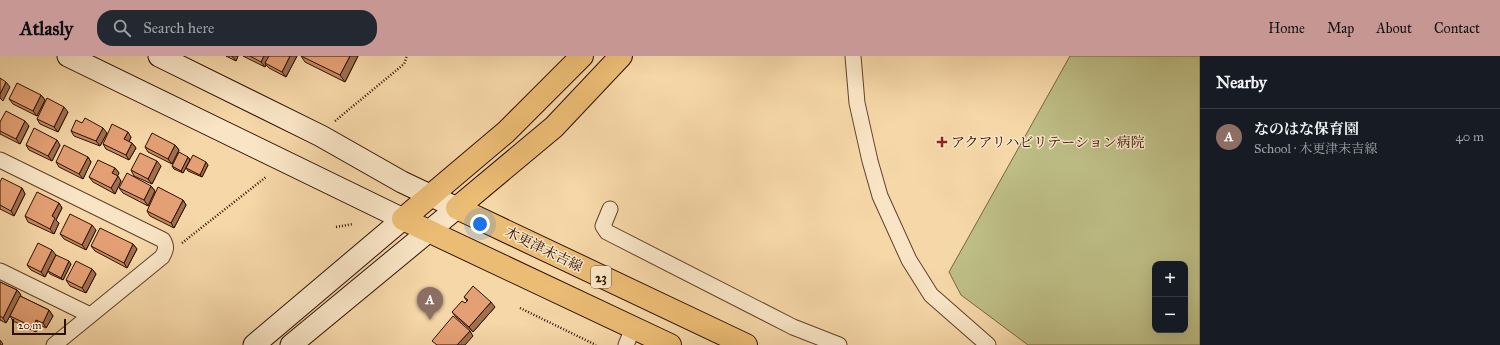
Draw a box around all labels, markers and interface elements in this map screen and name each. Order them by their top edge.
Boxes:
search box [97,10,377,46]
text: Atlasly [20,17,73,40]
icon: search [111,17,133,39]
text: Search here [143,19,214,37]
text: Home [1268,20,1305,37]
text: Map [1327,20,1354,37]
text: About [1376,20,1412,37]
text: Contact [1434,20,1480,37]
text: Nearby [1216,72,1267,93]
text: なのはな保育園 [1254,120,1359,138]
text: A [1225,129,1233,145]
text: 40 m [1455,129,1484,145]
place label: アクアリハビリテーション病院 [951,134,1145,151]
marker: アクアリハビリテーション病院 [936,136,948,148]
text: School · 木更津末吉線 [1254,141,1377,157]
your location [470,214,490,234]
street label: 木更津末吉線 [502,223,585,276]
map controls [1152,261,1188,333]
button: + [1152,261,1188,297]
road number: 23 [591,266,611,288]
pin: A [417,287,443,320]
button: − [1152,297,1188,333]
scale bar [12,317,66,336]
text: 20 m [18,319,41,332]

